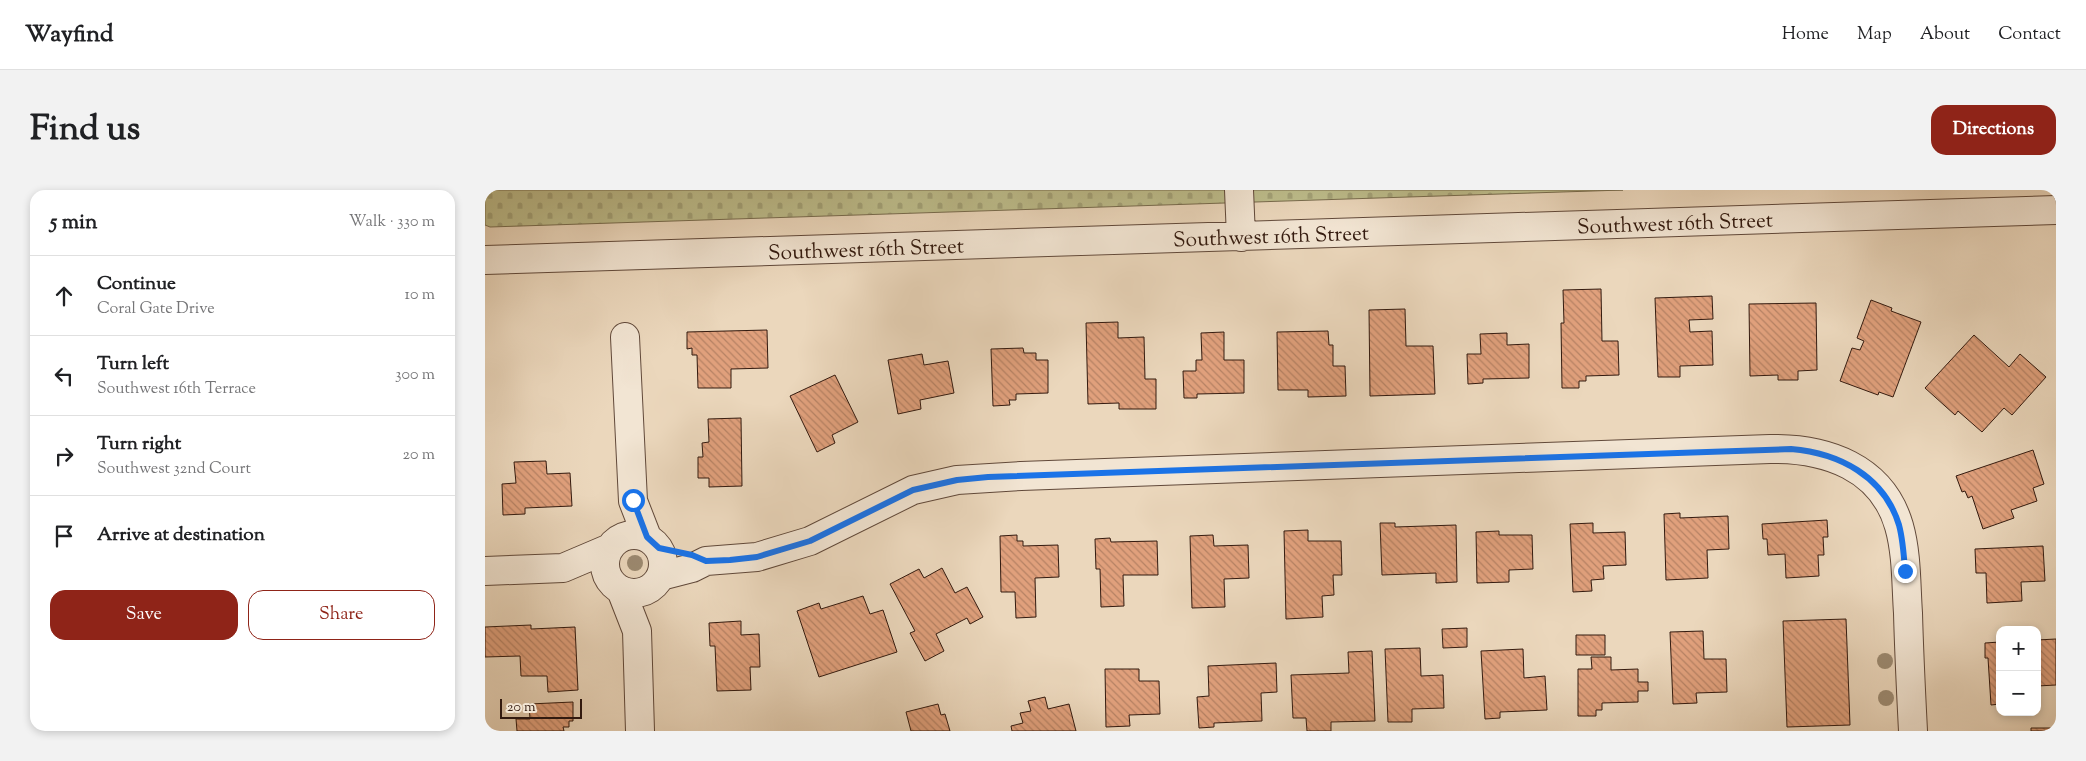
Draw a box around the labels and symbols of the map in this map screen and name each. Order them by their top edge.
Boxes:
street label: Southwest 16th Street [1577,207,1773,243]
street label: Southwest 16th Street [1173,220,1369,256]
street label: Southwest 16th Street [768,233,964,269]
route start [622,489,645,512]
route end [1894,560,1917,583]
scale bar [500,696,583,719]

